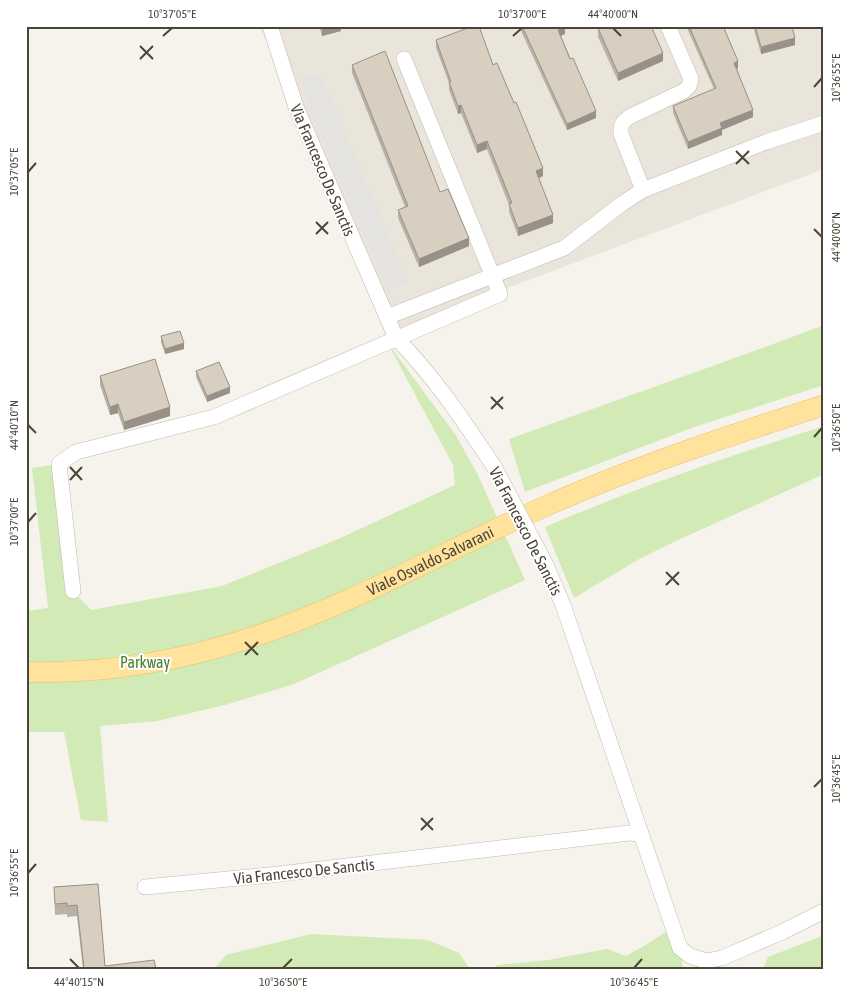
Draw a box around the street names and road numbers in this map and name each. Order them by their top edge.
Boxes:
street label: Via Francesco De Sanctis [287,101,359,239]
street label: Via Francesco De Sanctis [486,464,566,598]
street label: Viale Osvaldo Salvarani [364,522,496,599]
street label: Via Francesco De Sanctis [233,855,376,887]

